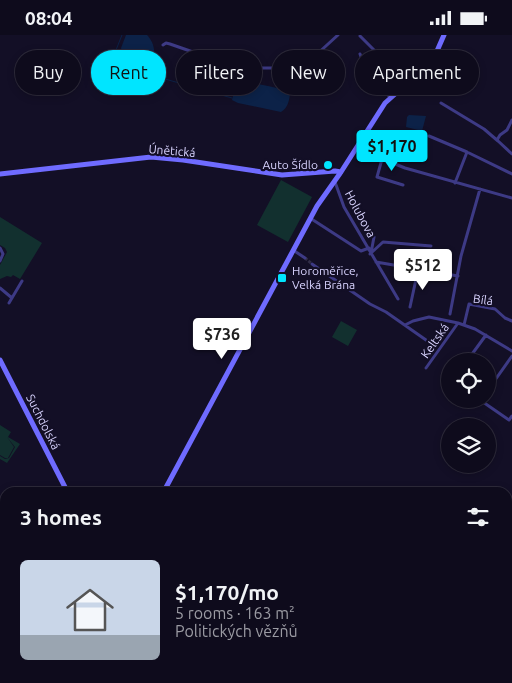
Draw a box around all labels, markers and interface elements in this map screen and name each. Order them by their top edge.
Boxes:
text: 08:04 [25,7,73,29]
chip: Buy [15,50,81,95]
chip: Rent [91,50,166,95]
chip: Filters [176,50,262,95]
chip: New [272,50,345,95]
chip: Apartment [355,50,479,95]
pin: $1,170 [351,129,433,172]
text: $1,170 [367,137,417,155]
street label: Únětická [148,142,196,159]
place label: Auto Šídlo [262,158,318,171]
marker: Auto Šídlo [322,159,334,171]
street label: Holubova [343,188,378,240]
pin: $512 [393,249,453,291]
text: $512 [405,256,441,274]
place label: Horoměřice, Velká Brána [292,264,359,291]
marker: Horoměřice, Velká Brána [276,272,288,284]
street label: Bílá [472,292,494,307]
pin: $736 [192,317,252,360]
street label: Keltská [418,321,451,360]
text: $736 [204,325,240,343]
map controls [441,353,496,473]
button: locate [441,353,496,408]
street label: Suchdolská [24,392,63,452]
button: layers [441,418,496,473]
icon: filters [464,503,492,531]
text: 3 homes [20,505,102,529]
icon: home [60,580,120,640]
text: $1,170/mo [175,580,279,604]
text: 5 rooms · 163 m² [175,604,295,622]
text: Politických vězňů [175,622,298,640]

